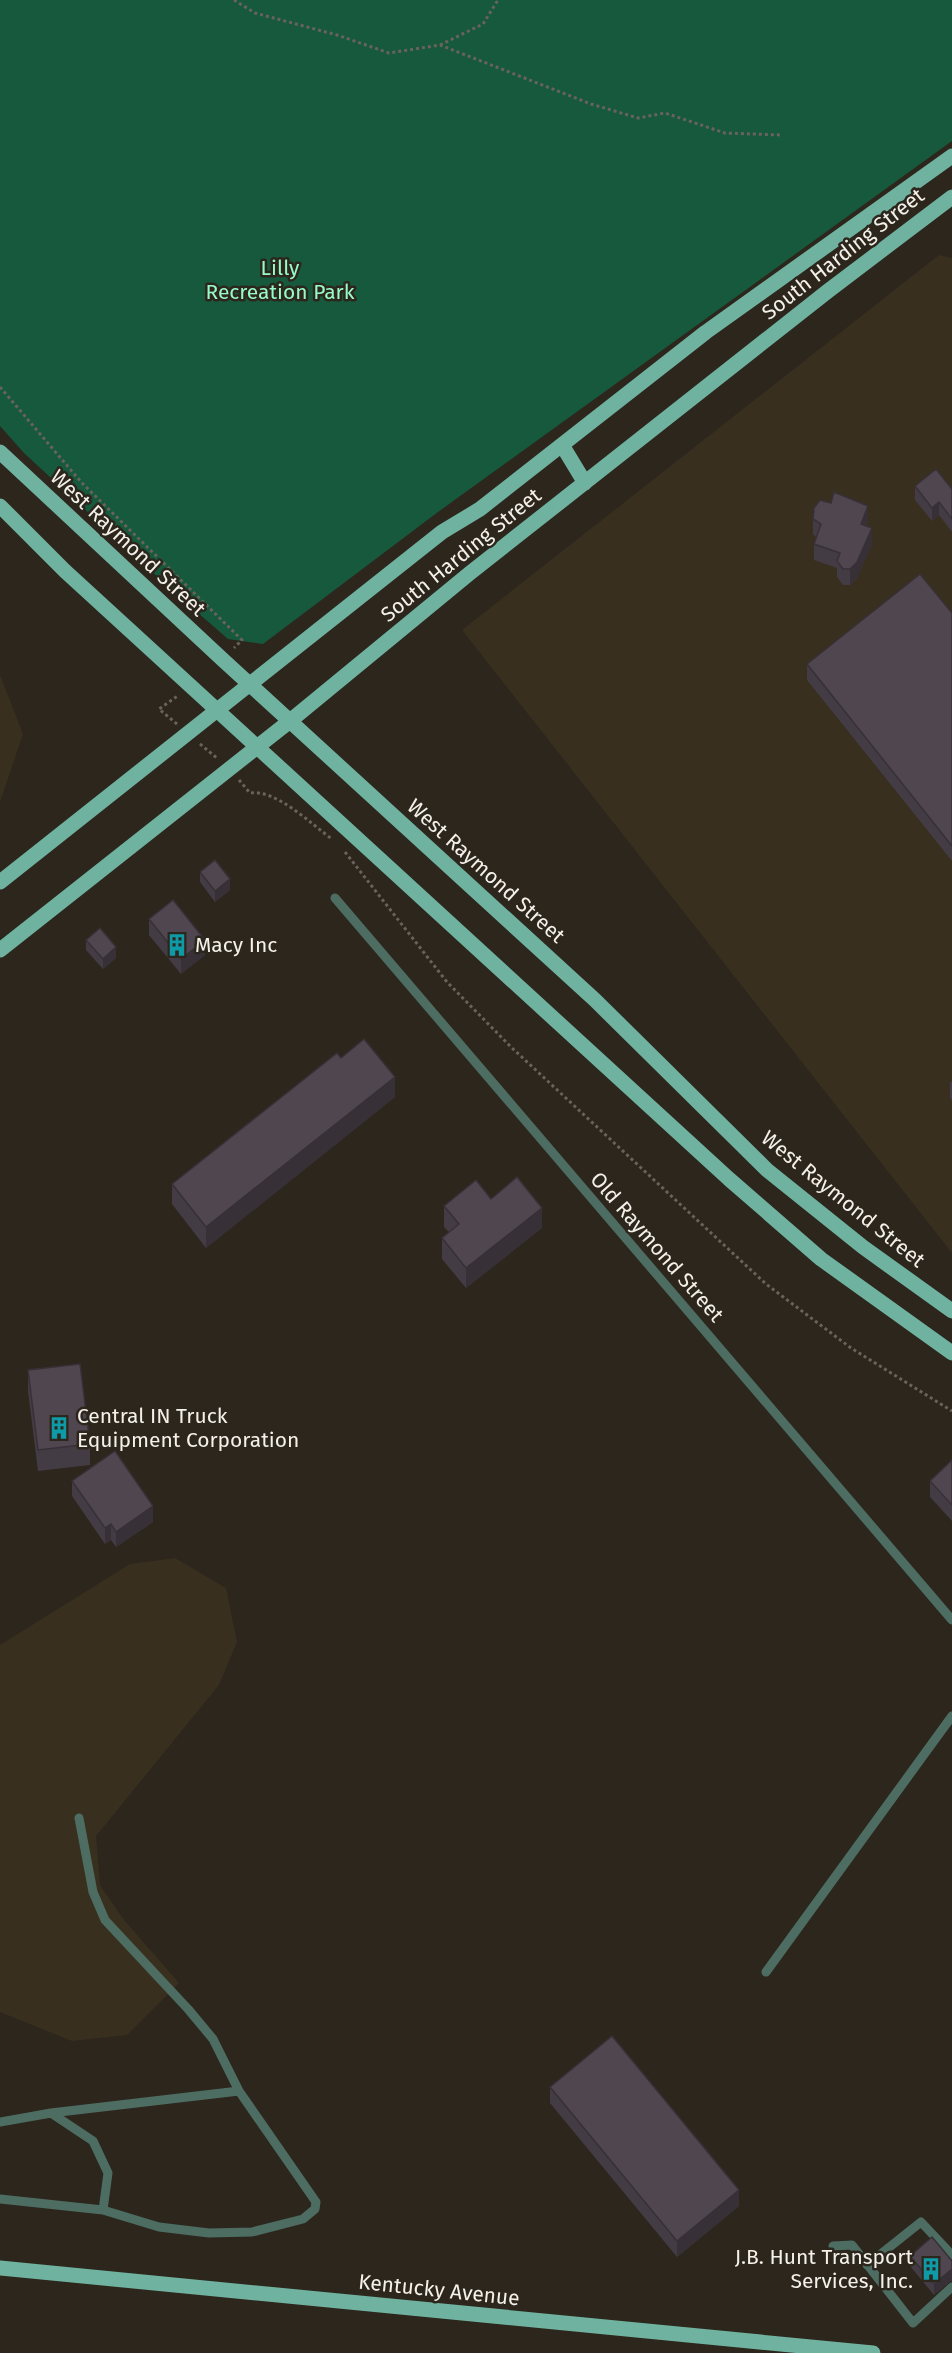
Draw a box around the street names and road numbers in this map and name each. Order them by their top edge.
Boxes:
street label: South Harding Street [757,182,930,325]
street label: West Raymond Street [45,464,211,622]
street label: South Harding Street [376,482,547,628]
street label: West Raymond Street [402,793,570,949]
street label: West Raymond Street [756,1125,930,1273]
street label: Old Raymond Street [585,1167,730,1328]
street label: Kentucky Avenue [357,2269,521,2311]

